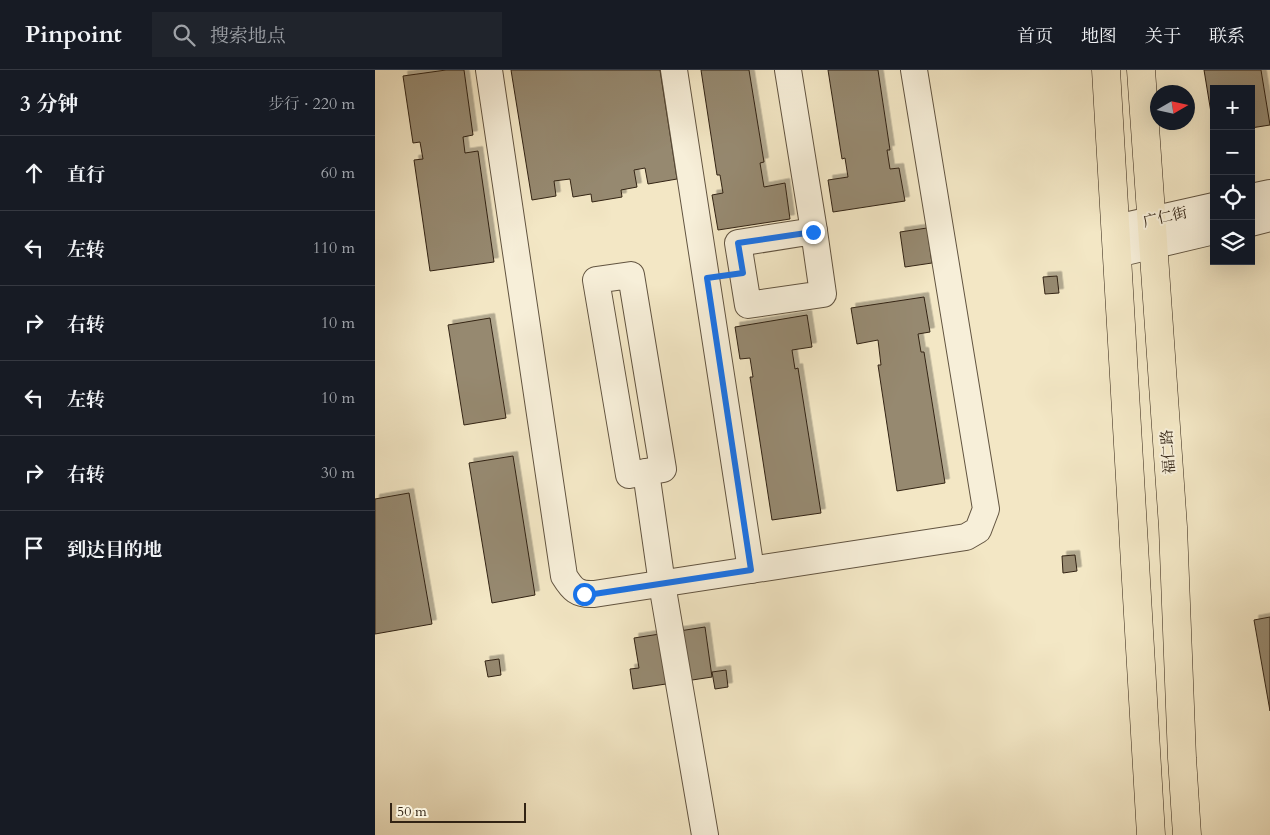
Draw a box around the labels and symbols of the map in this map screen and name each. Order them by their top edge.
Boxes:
north arrow [1150,85,1195,130]
street label: 广仁街 [1141,202,1189,232]
route end [802,221,825,244]
street label: 福仁路 [1156,429,1180,475]
route start [573,583,596,606]
scale bar [390,800,526,823]

